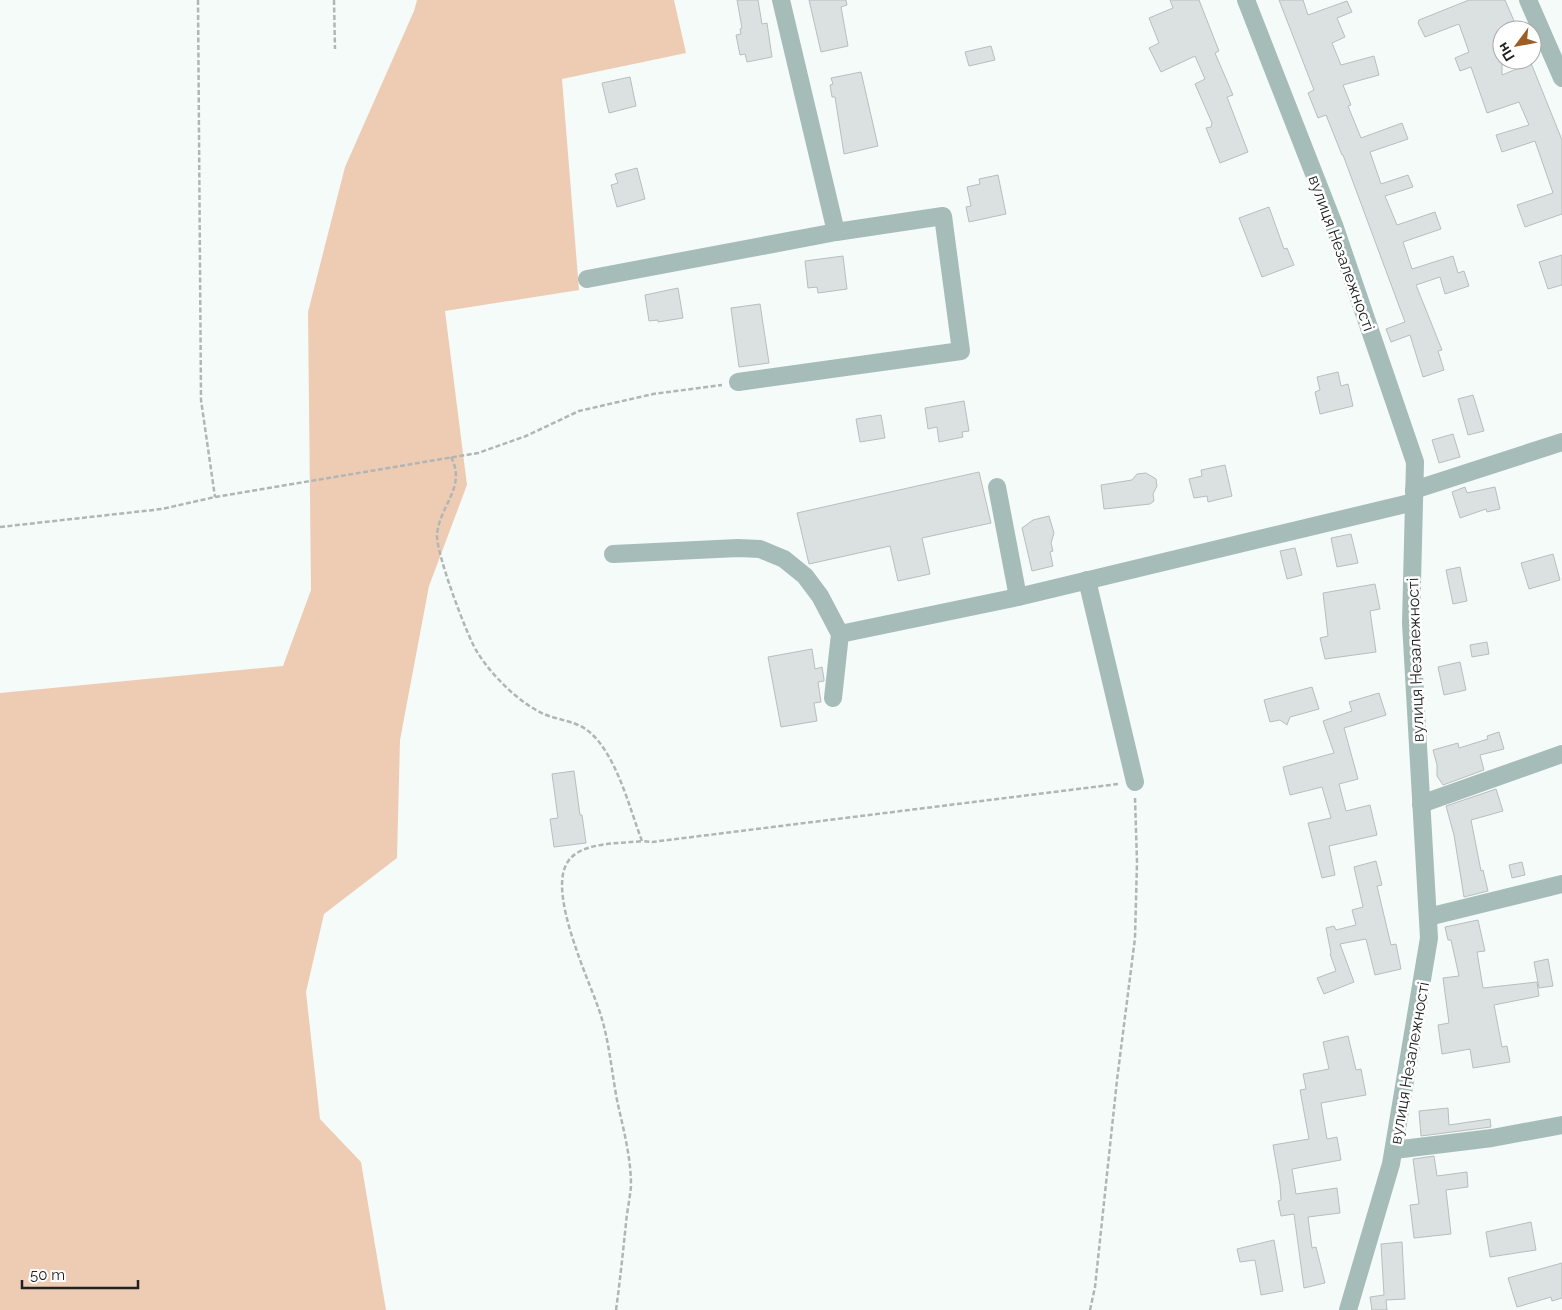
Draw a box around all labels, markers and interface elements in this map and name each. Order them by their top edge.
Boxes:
north arrow [1492,20,1542,70]
text: Пн [1494,40,1518,64]
street label: вулиця Незалежності [1304,173,1379,334]
street label: вулиця Незалежності [1403,577,1428,743]
street label: вулиця Незалежності [1386,980,1433,1146]
scale bar [22,1258,139,1290]
text: 50 m [30,1266,65,1284]

